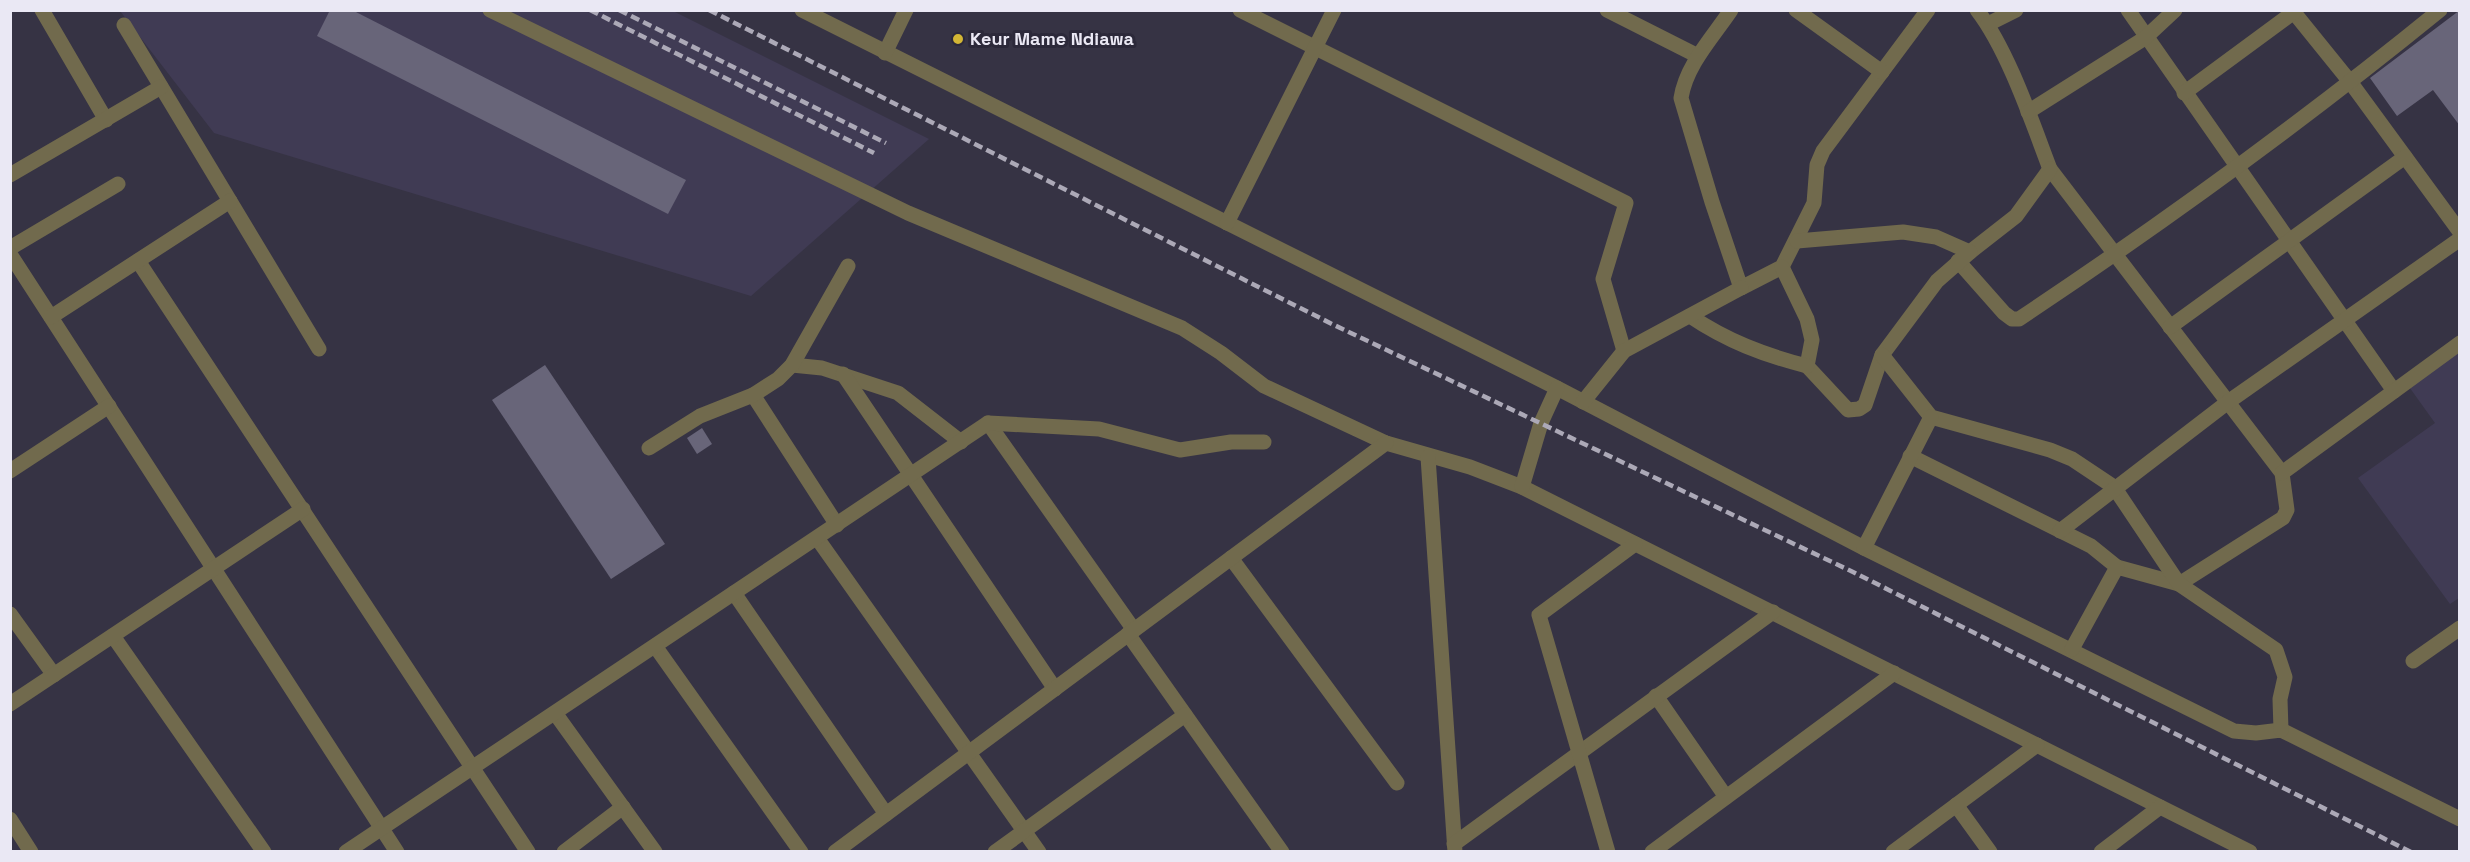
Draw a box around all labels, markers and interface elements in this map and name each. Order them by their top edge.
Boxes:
place label: Keur Mame Ndiawa [970,27,1135,50]
marker: Keur Mame Ndiawa [951,32,965,46]

